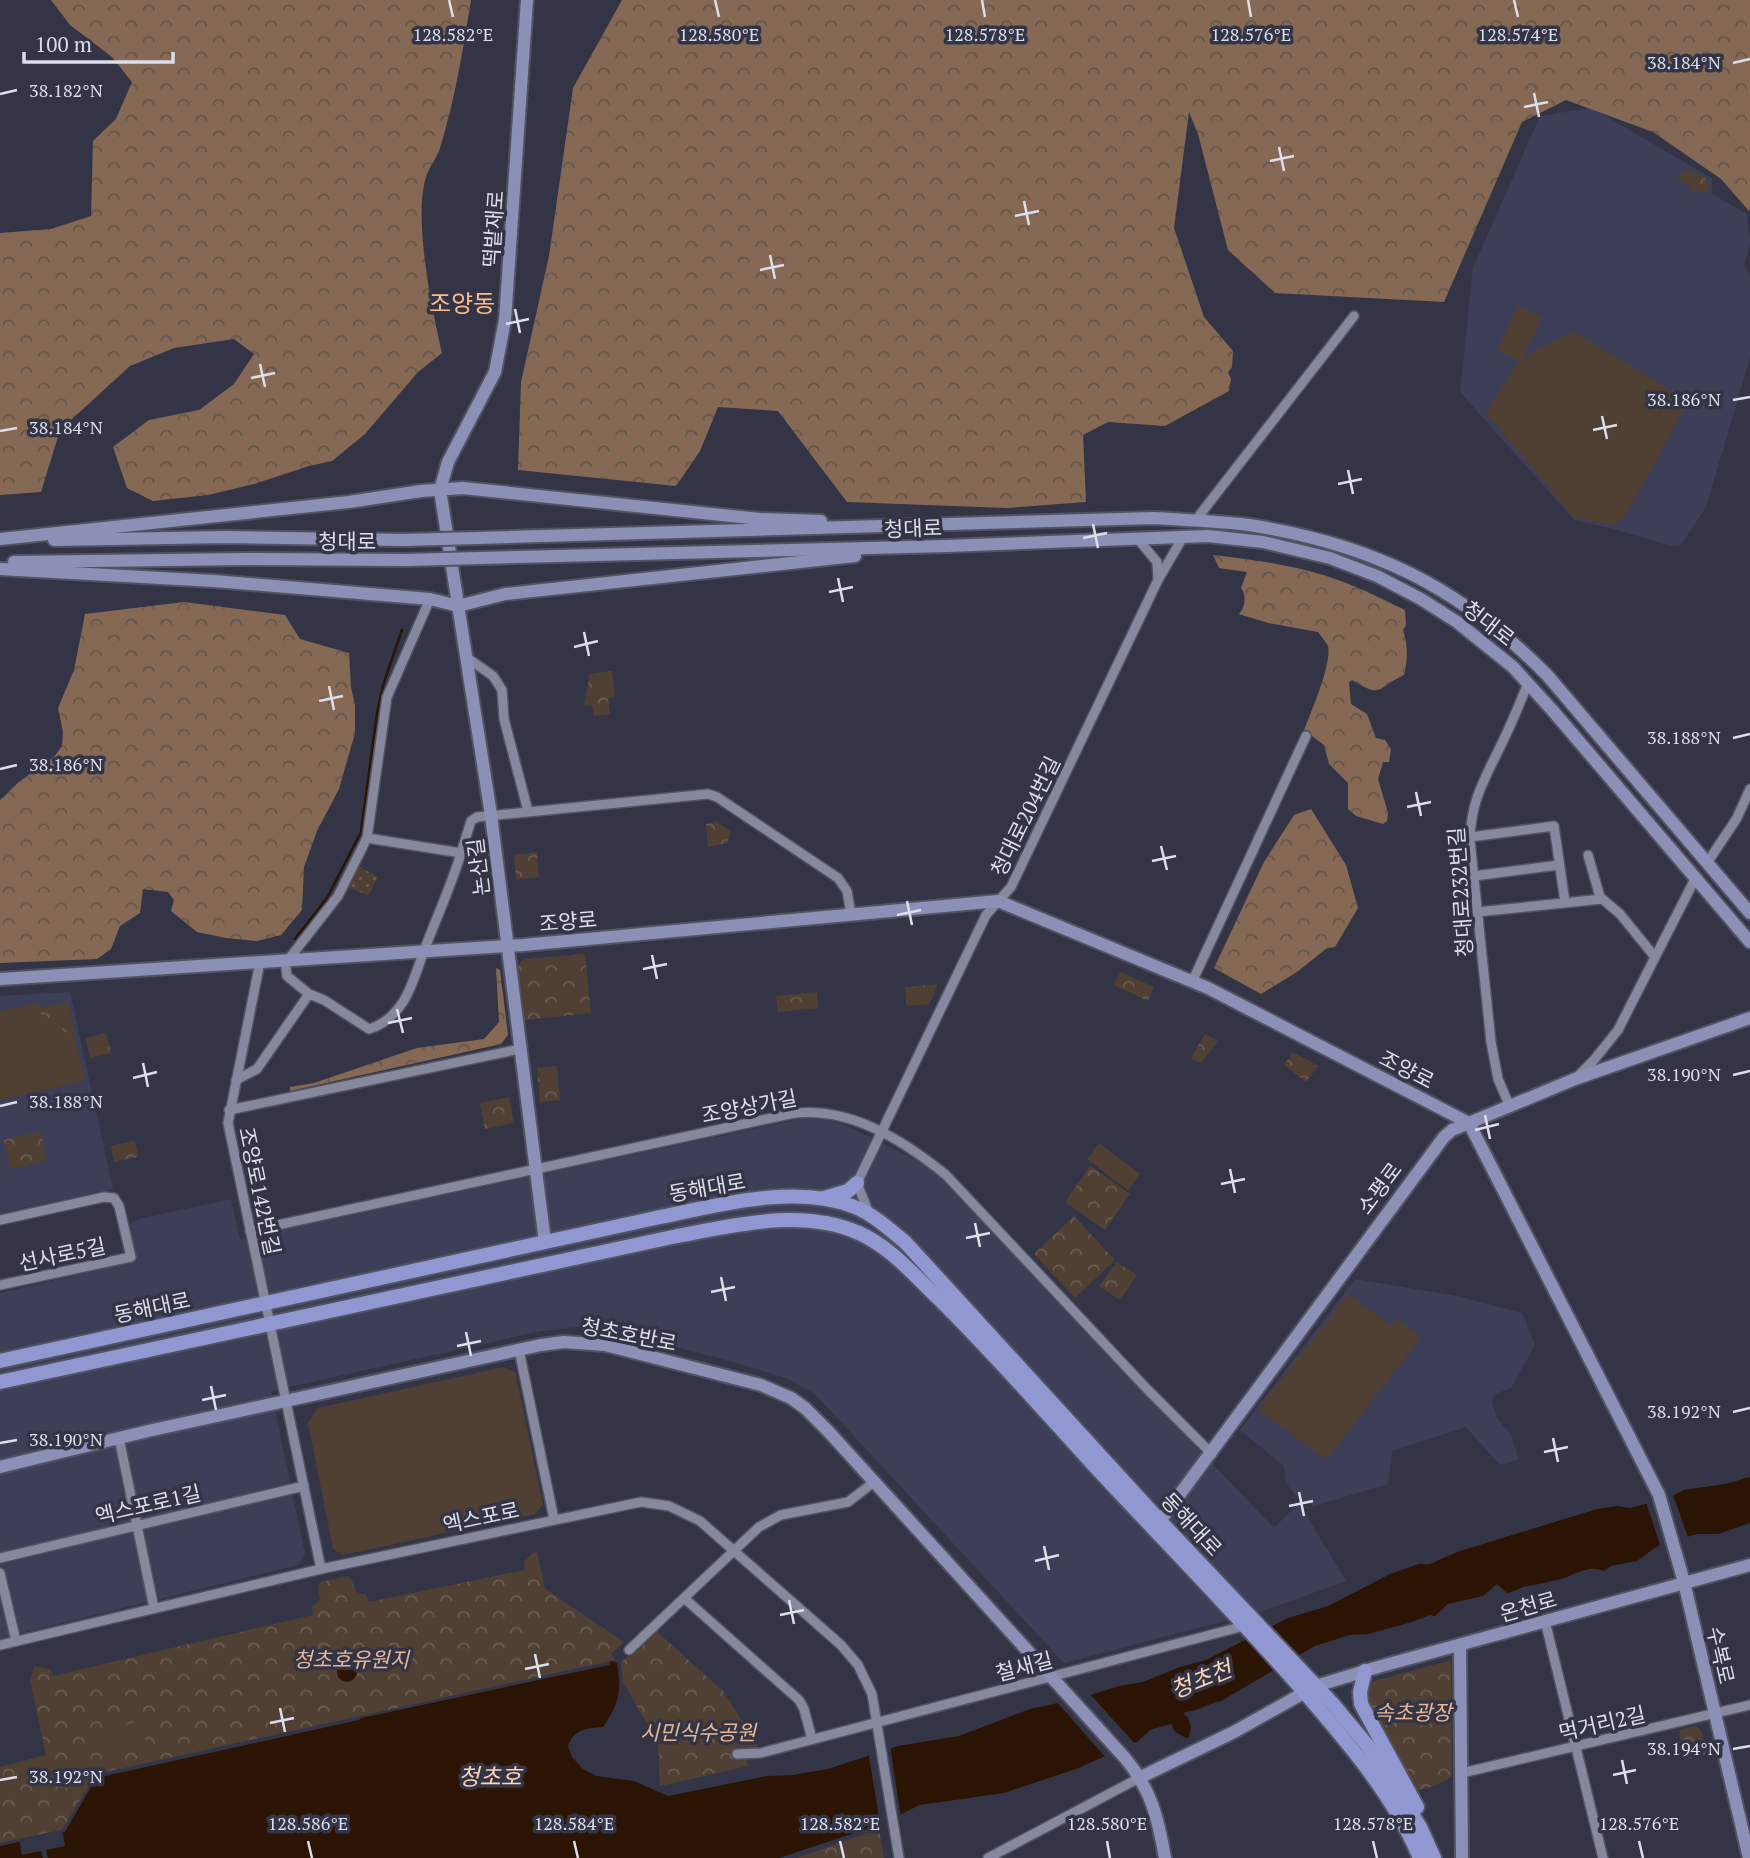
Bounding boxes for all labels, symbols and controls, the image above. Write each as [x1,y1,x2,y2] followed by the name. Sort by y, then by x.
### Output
[24,21,173,65] scale bar
[413,22,493,46] text: 128.582°E
[679,22,759,46] text: 128.580°E
[945,22,1025,46] text: 128.578°E
[1211,22,1291,46] text: 128.576°E
[1478,22,1558,46] text: 128.574°E
[35,30,92,58] text: 100 m
[1647,50,1721,74] text: 38.184°N
[29,78,103,102] text: 38.182°N
[476,189,510,269] street label: 떡밭재로
[429,287,495,319] district label: 조양동
[1647,387,1721,411] text: 38.186°N
[29,415,103,439] text: 38.184°N
[884,513,942,543] street label: 청대로
[318,527,376,555] street label: 청대로
[1458,594,1520,652] street label: 청대로
[1647,725,1721,749] text: 38.188°N
[984,751,1066,881] street label: 청대로204번길
[29,752,103,776] text: 38.186°N
[1441,826,1479,958] street label: 청대로232번길
[461,837,495,897] street label: 논산길
[538,905,598,937] street label: 조양로
[1375,1043,1439,1095] street label: 조양로
[1647,1062,1721,1086] text: 38.190°N
[699,1083,799,1129] street label: 조양상가길
[29,1089,103,1113] text: 38.188°N
[233,1124,287,1258] street label: 조양로142번길
[1350,1156,1408,1220] street label: 소평로
[667,1167,747,1207] street label: 동해대로
[16,1231,108,1277] street label: 선사로5길
[111,1285,193,1329] street label: 동해대로
[579,1311,679,1357] street label: 청초호반로
[1647,1399,1721,1423] text: 38.192°N
[29,1427,103,1451] text: 38.190°N
[92,1478,204,1530] street label: 엑스포로1길
[1155,1486,1229,1562] street label: 동해대로
[440,1495,522,1539] street label: 엑스포로
[1496,1585,1560,1627] street label: 온천로
[1701,1624,1741,1686] street label: 수복로
[293,1645,411,1673] park label: 청초호유원지
[992,1645,1056,1687] street label: 철새길
[1166,1652,1239,1705] water label: 청초천
[1374,1698,1454,1726] park label: 속초광장
[1556,1699,1648,1747] street label: 먹거리2길
[640,1718,758,1746] park label: 시민식수공원
[1647,1736,1721,1760] text: 38.194°N
[458,1761,524,1792] water label: 청초호
[29,1764,103,1788] text: 38.192°N
[268,1811,348,1835] text: 128.586°E
[534,1811,614,1835] text: 128.584°E
[800,1811,880,1835] text: 128.582°E
[1067,1811,1147,1835] text: 128.580°E
[1333,1811,1413,1835] text: 128.578°E
[1599,1811,1679,1835] text: 128.576°E

